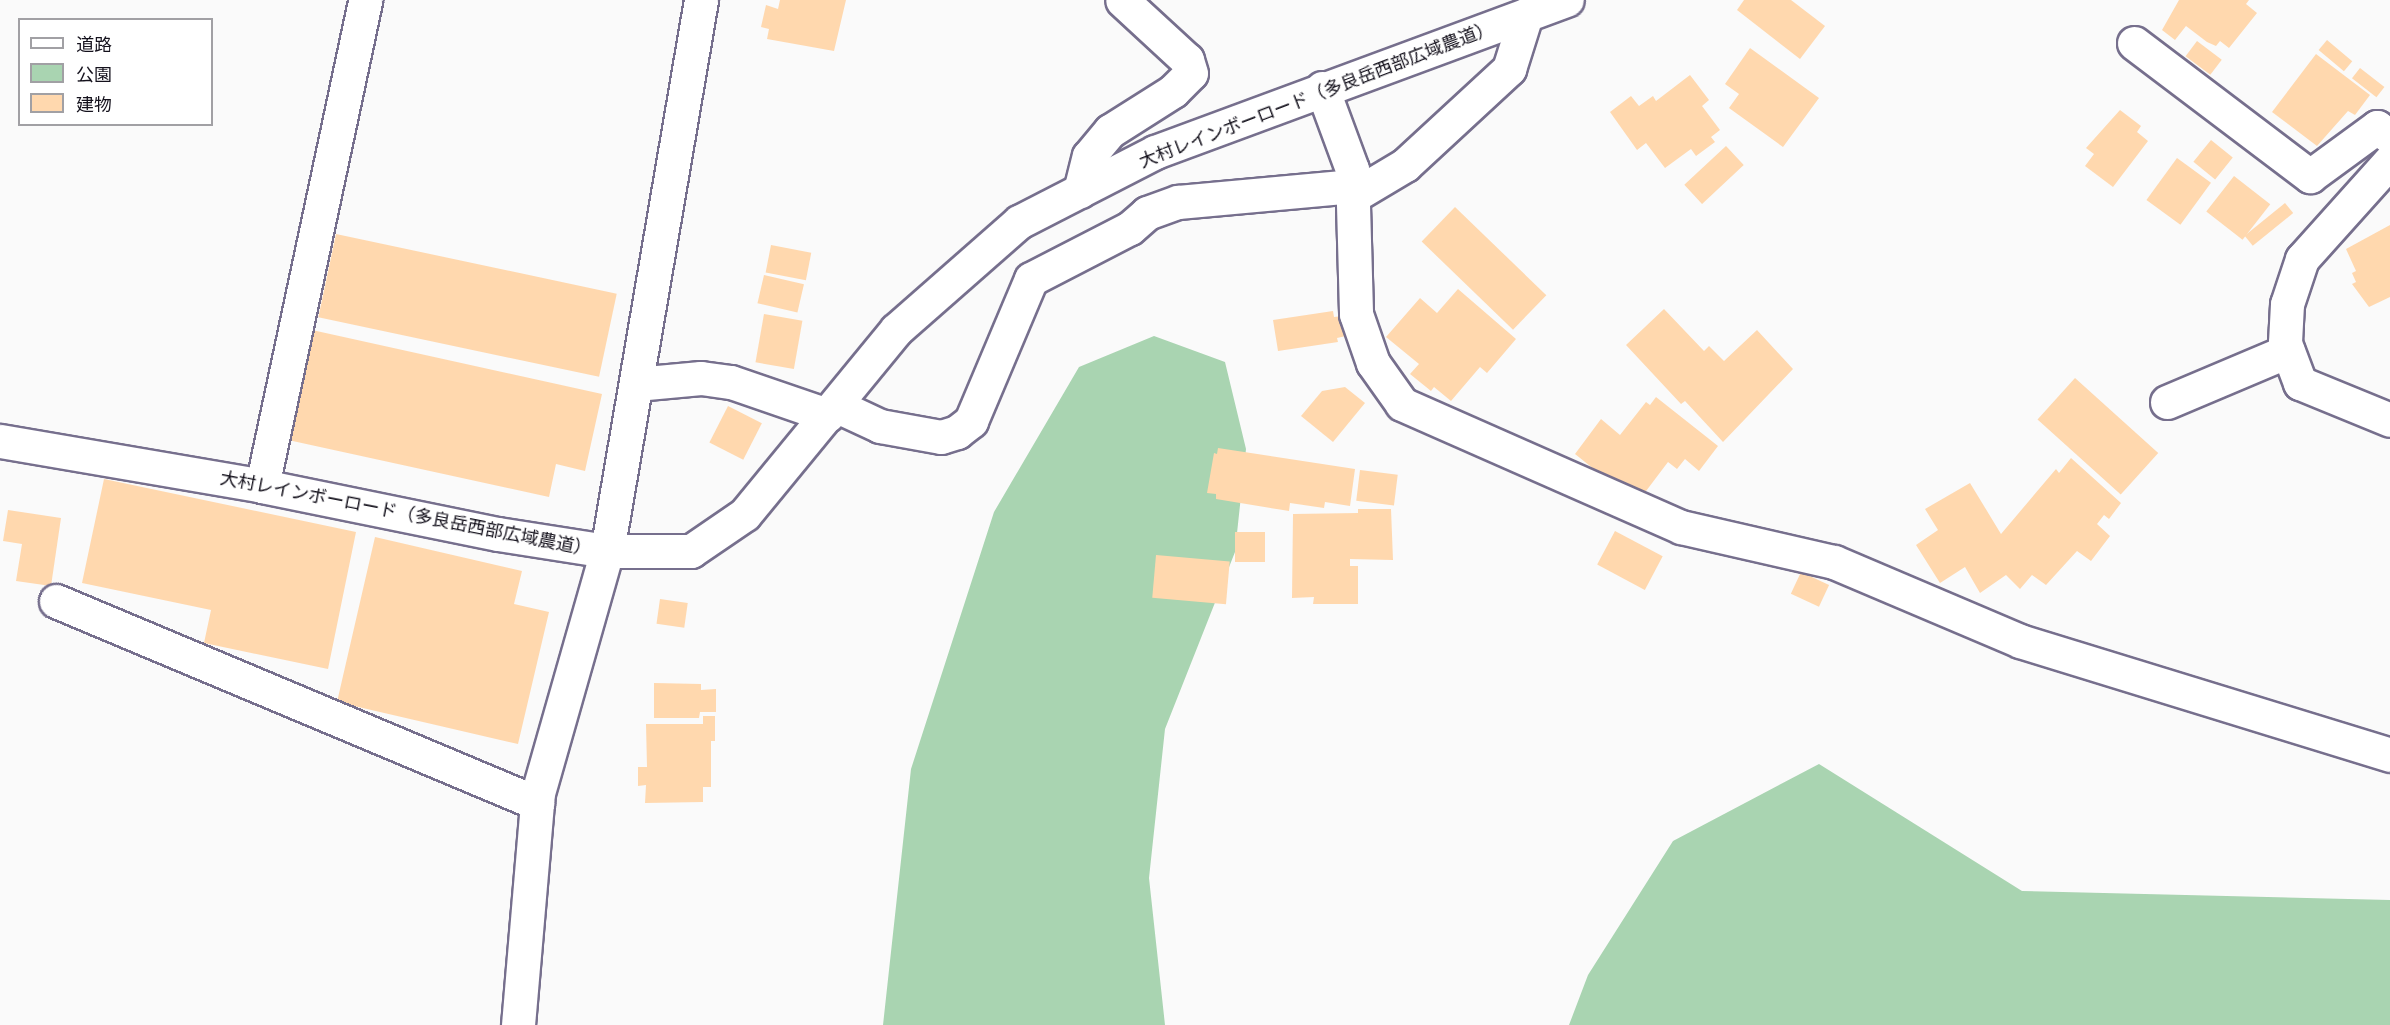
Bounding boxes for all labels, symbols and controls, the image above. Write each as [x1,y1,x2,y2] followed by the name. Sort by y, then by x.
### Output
[1136,16,1496,172] street label: 大村レインボーロード（多良岳西部広域農道）
[18,18,213,126] legend
[76,33,112,55] text: 道路
[76,63,112,85] text: 公園
[76,93,112,115] text: 建物
[218,466,594,560] street label: 大村レインボーロード（多良岳西部広域農道）

